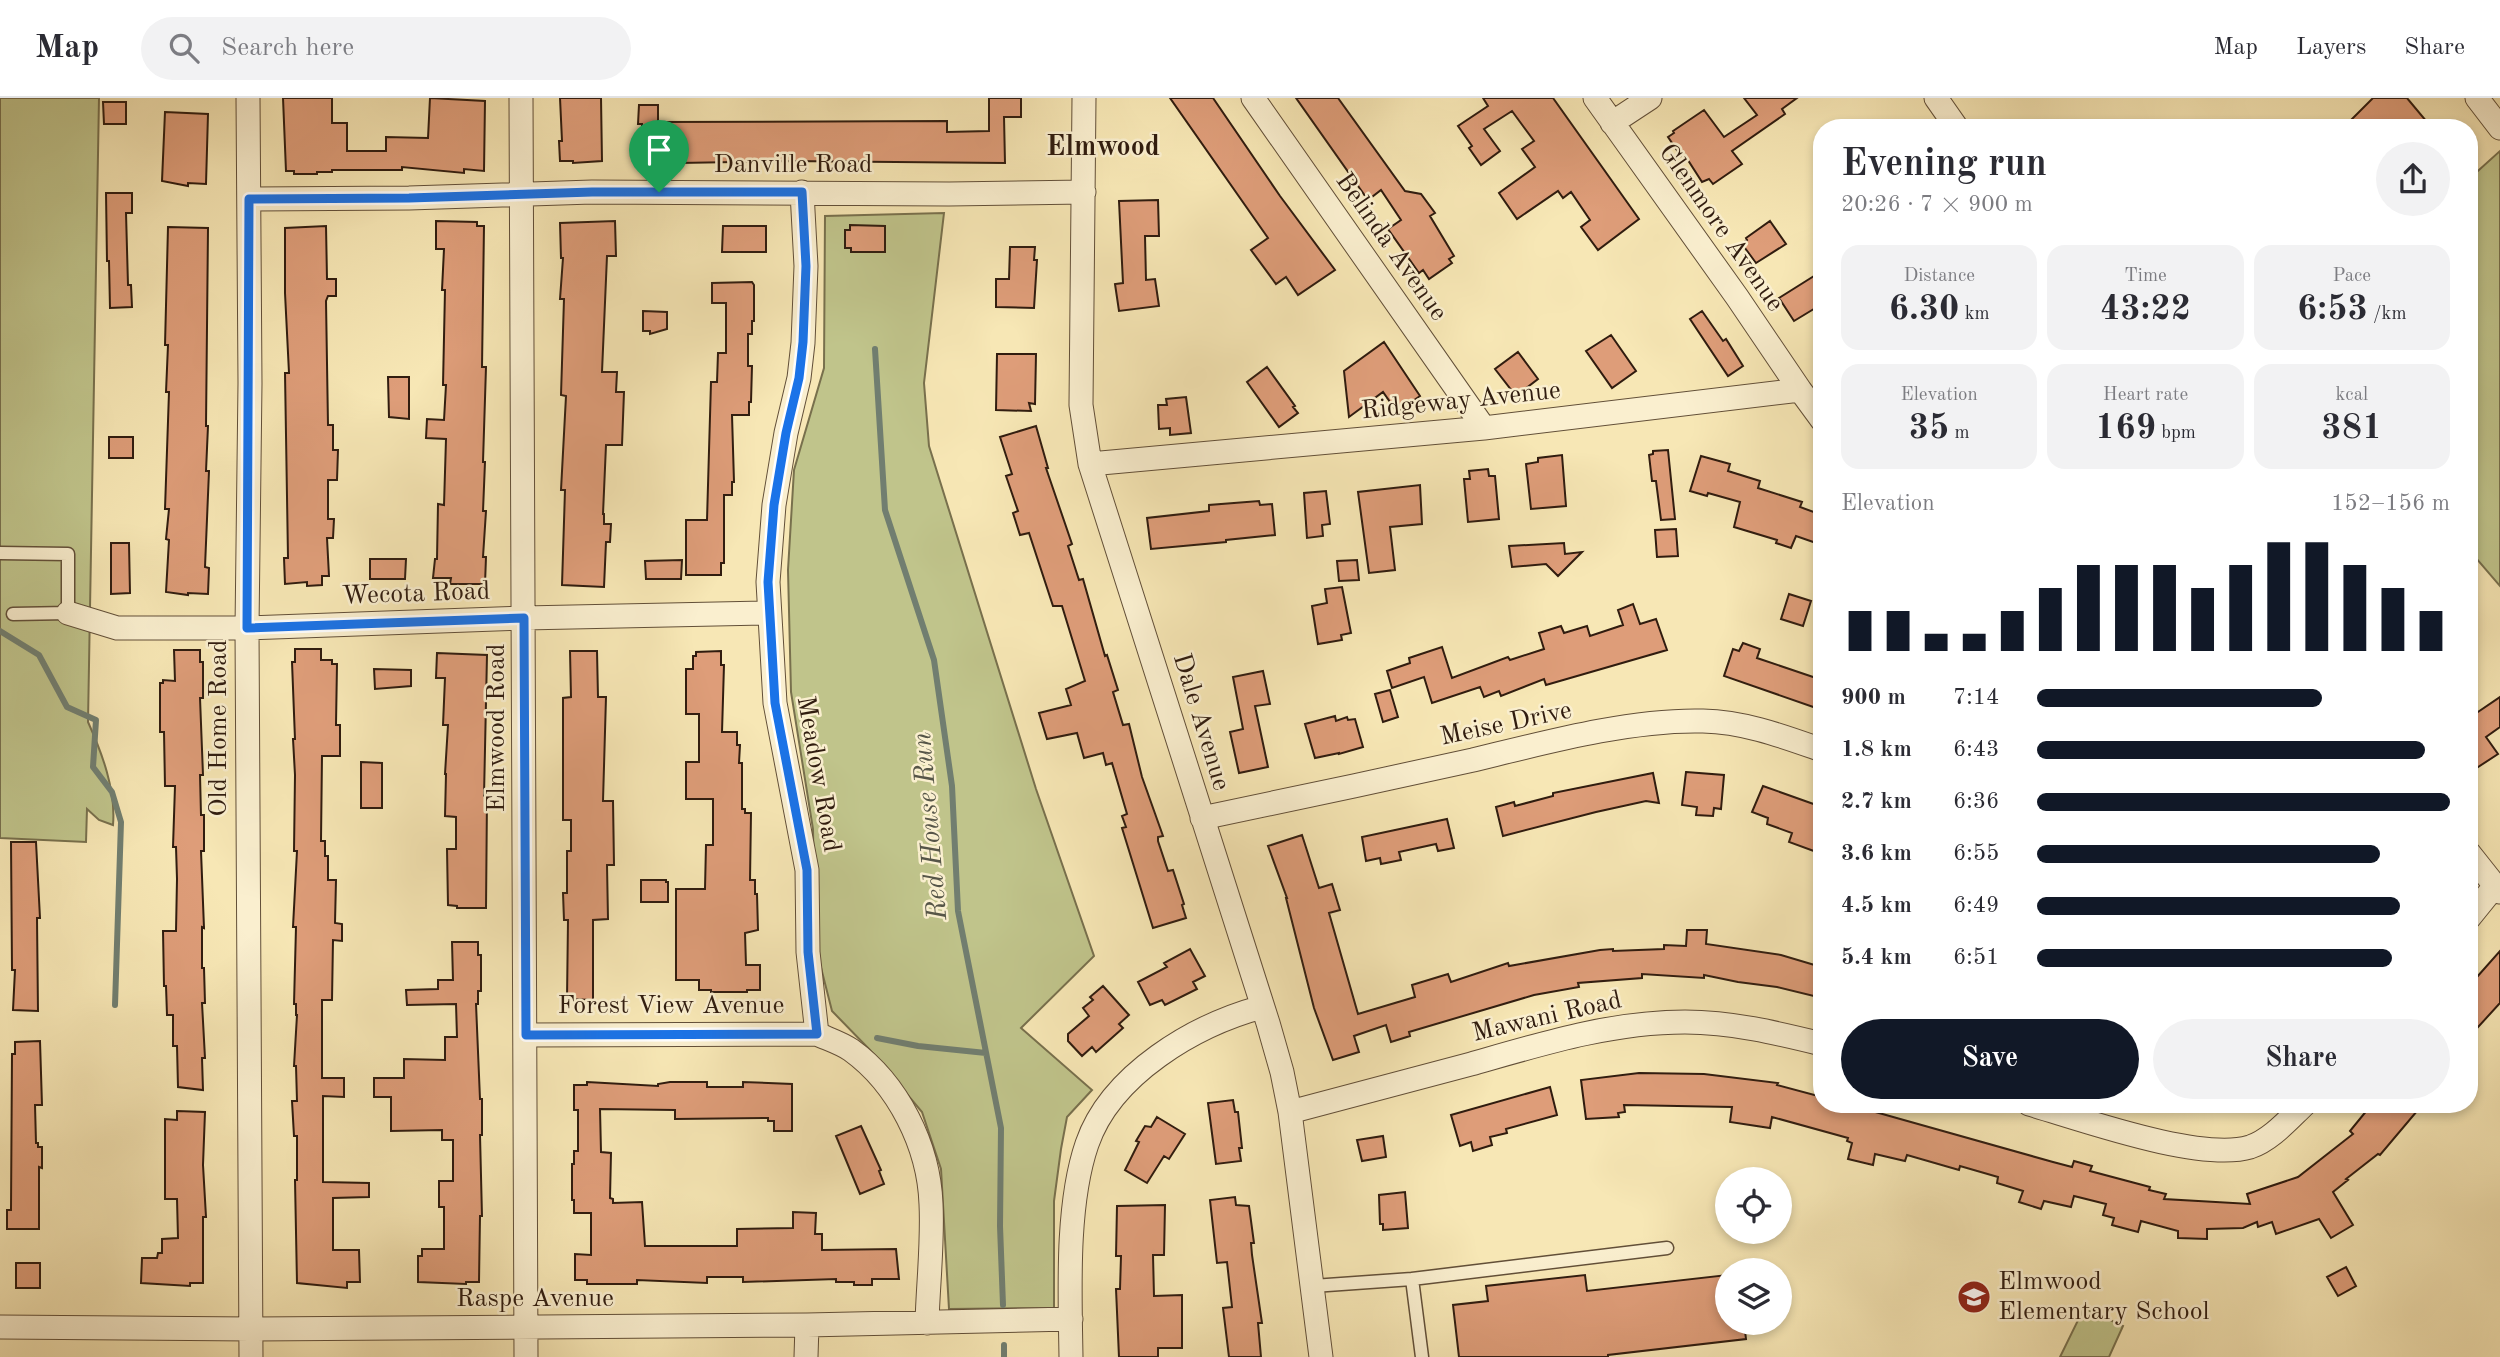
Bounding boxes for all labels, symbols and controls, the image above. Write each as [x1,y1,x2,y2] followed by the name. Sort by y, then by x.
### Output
[141,17,631,80] search box
[165,29,203,67] icon: search
[35,32,99,65] text: Map
[221,35,354,61] text: Search here
[2214,36,2258,60] text: Map
[2296,36,2366,60] text: Layers
[2404,36,2465,60] text: Share
[629,120,689,192] pin
[640,131,678,169] icon: arrive
[1046,134,1160,162] district label: Elmwood
[1654,140,1788,316] street label: Glenmore Avenue
[2376,142,2450,216] button: share
[1841,146,2047,184] text: Evening run
[713,152,873,178] street label: Danville Road
[1330,168,1452,326] street label: Belinda Avenue
[1841,193,2033,216] text: 20:26 · 7 × 900 m
[1903,267,1975,286] text: Distance
[2124,267,2167,286] text: Time
[2333,267,2371,286] text: Pace
[1889,292,1959,327] text: 6.30
[2100,292,2191,327] text: 43:22
[2297,292,2368,327] text: 6:53
[1959,305,1990,324] text: km
[2368,305,2407,324] text: /km
[1360,378,1562,424] street label: Ridgeway Avenue
[1901,386,1978,405] text: Elevation
[2103,386,2188,405] text: Heart rate
[2335,386,2368,405] text: kcal
[1909,411,1949,446] text: 35
[2095,411,2156,446] text: 169
[2321,411,2382,446] text: 381
[1949,424,1970,443] text: m
[2156,424,2196,443] text: bpm
[1841,492,1935,515] text: Elevation
[2331,492,2450,515] text: 152–156 m
[341,578,491,610] street label: Wecota Road
[206,639,232,817] street label: Old Home Road
[484,643,510,813] street label: Elmwood Road
[1168,650,1234,794] street label: Dale Avenue
[1841,686,1906,709] text: 900 m
[1953,686,1999,709] text: 7:14
[791,694,845,854] street label: Meadow Road
[1438,697,1574,751] street label: Meise Drive
[909,731,953,922] water label: Red House Run
[1841,738,1912,761] text: 1.8 km
[1953,738,1999,761] text: 6:43
[1841,790,1912,813] text: 2.7 km
[1953,790,1999,813] text: 6:36
[1841,842,1912,865] text: 3.6 km
[1953,842,1999,865] text: 6:55
[1841,894,1912,917] text: 4.5 km
[1953,894,1999,917] text: 6:49
[1841,946,1912,969] text: 5.4 km
[1953,946,1999,969] text: 6:51
[1470,987,1624,1047] street label: Mawani Road
[558,993,784,1019] street label: Forest View Avenue
[1841,1019,2139,1099] button: Save
[2153,1019,2450,1099] button: Share
[1715,1167,1792,1335] map controls
[1715,1167,1792,1244] button: locate
[1715,1258,1792,1335] button: layers
[1998,1269,2210,1325] place label: Elmwood Elementary School
[1955,1278,1993,1316] school or university icon: Elmwood Elementary School
[456,1286,614,1312] street label: Raspe Avenue

